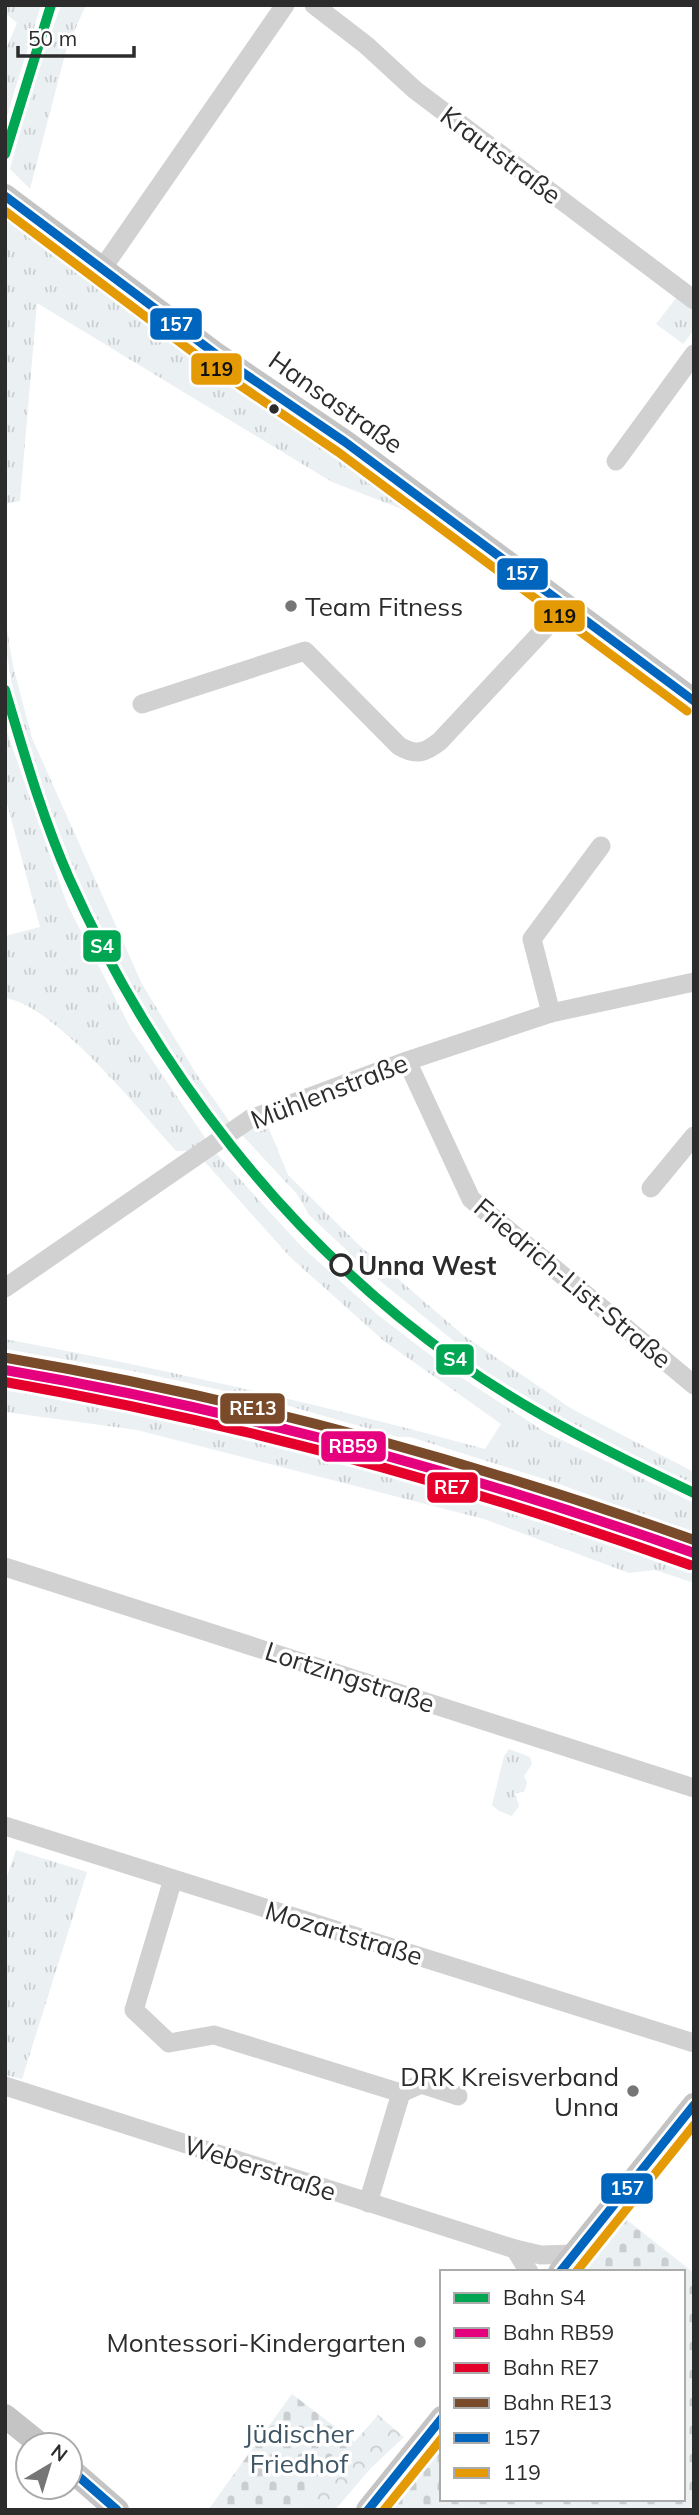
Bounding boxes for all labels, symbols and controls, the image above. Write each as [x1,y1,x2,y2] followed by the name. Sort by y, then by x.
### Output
[18,14,133,58] scale bar
[28,25,77,51] text: 50 m
[434,99,568,211] street label: Krautstraße
[149,307,203,341] line badge: 157
[159,312,193,336] text: 157
[262,344,410,460] street label: Hansastraße
[190,352,243,386] line badge: 119
[199,357,233,381] text: 119
[267,402,281,416] unlabelled marker
[496,557,549,591] line badge: 157
[505,561,539,585] text: 157
[305,590,463,623] place label: Team Fitness
[283,598,299,614] marker: Team Fitness
[533,599,586,633] line badge: 119
[542,604,576,628] text: 119
[82,929,122,963] line badge: S4
[90,934,114,958] text: S4
[246,1046,412,1136] street label: Mühlenstraße
[467,1191,679,1375] street label: Friedrich-List-Straße
[358,1249,496,1282] place label: Unna West
[330,1254,352,1276] marker: Unna West
[435,1343,475,1376] line badge: S4
[443,1347,467,1371] text: S4
[219,1392,286,1425] line badge: RE13
[229,1396,277,1420] text: RE13
[320,1430,387,1463] line badge: RB59
[328,1434,378,1458] text: RB59
[426,1471,479,1504] line badge: RE7
[434,1475,470,1499] text: RE7
[261,1634,439,1720] street label: Lortzingstraße
[261,1893,427,1973] street label: Mozartstraße
[400,2060,619,2123] place label: DRK Kreisverband Unna
[625,2083,641,2099] marker: DRK Kreisverband Unna
[180,2128,340,2208] street label: Weberstraße
[600,2172,654,2205] line badge: 157
[610,2176,644,2200] text: 157
[440,2270,685,2501] legend
[503,2284,586,2310] text: Bahn S4
[503,2319,614,2345] text: Bahn RB59
[106,2326,406,2359] place label: Montessori-Kindergarten
[412,2334,428,2350] marker: Montessori-Kindergarten
[503,2354,599,2380] text: Bahn RE7
[503,2389,612,2415] text: Bahn RE13
[244,2417,355,2480] park label: Jüdischer Friedhof
[503,2424,541,2450] text: 157
[14,2431,84,2501] north arrow
[46,2439,73,2466] text: N
[503,2459,541,2485] text: 119

